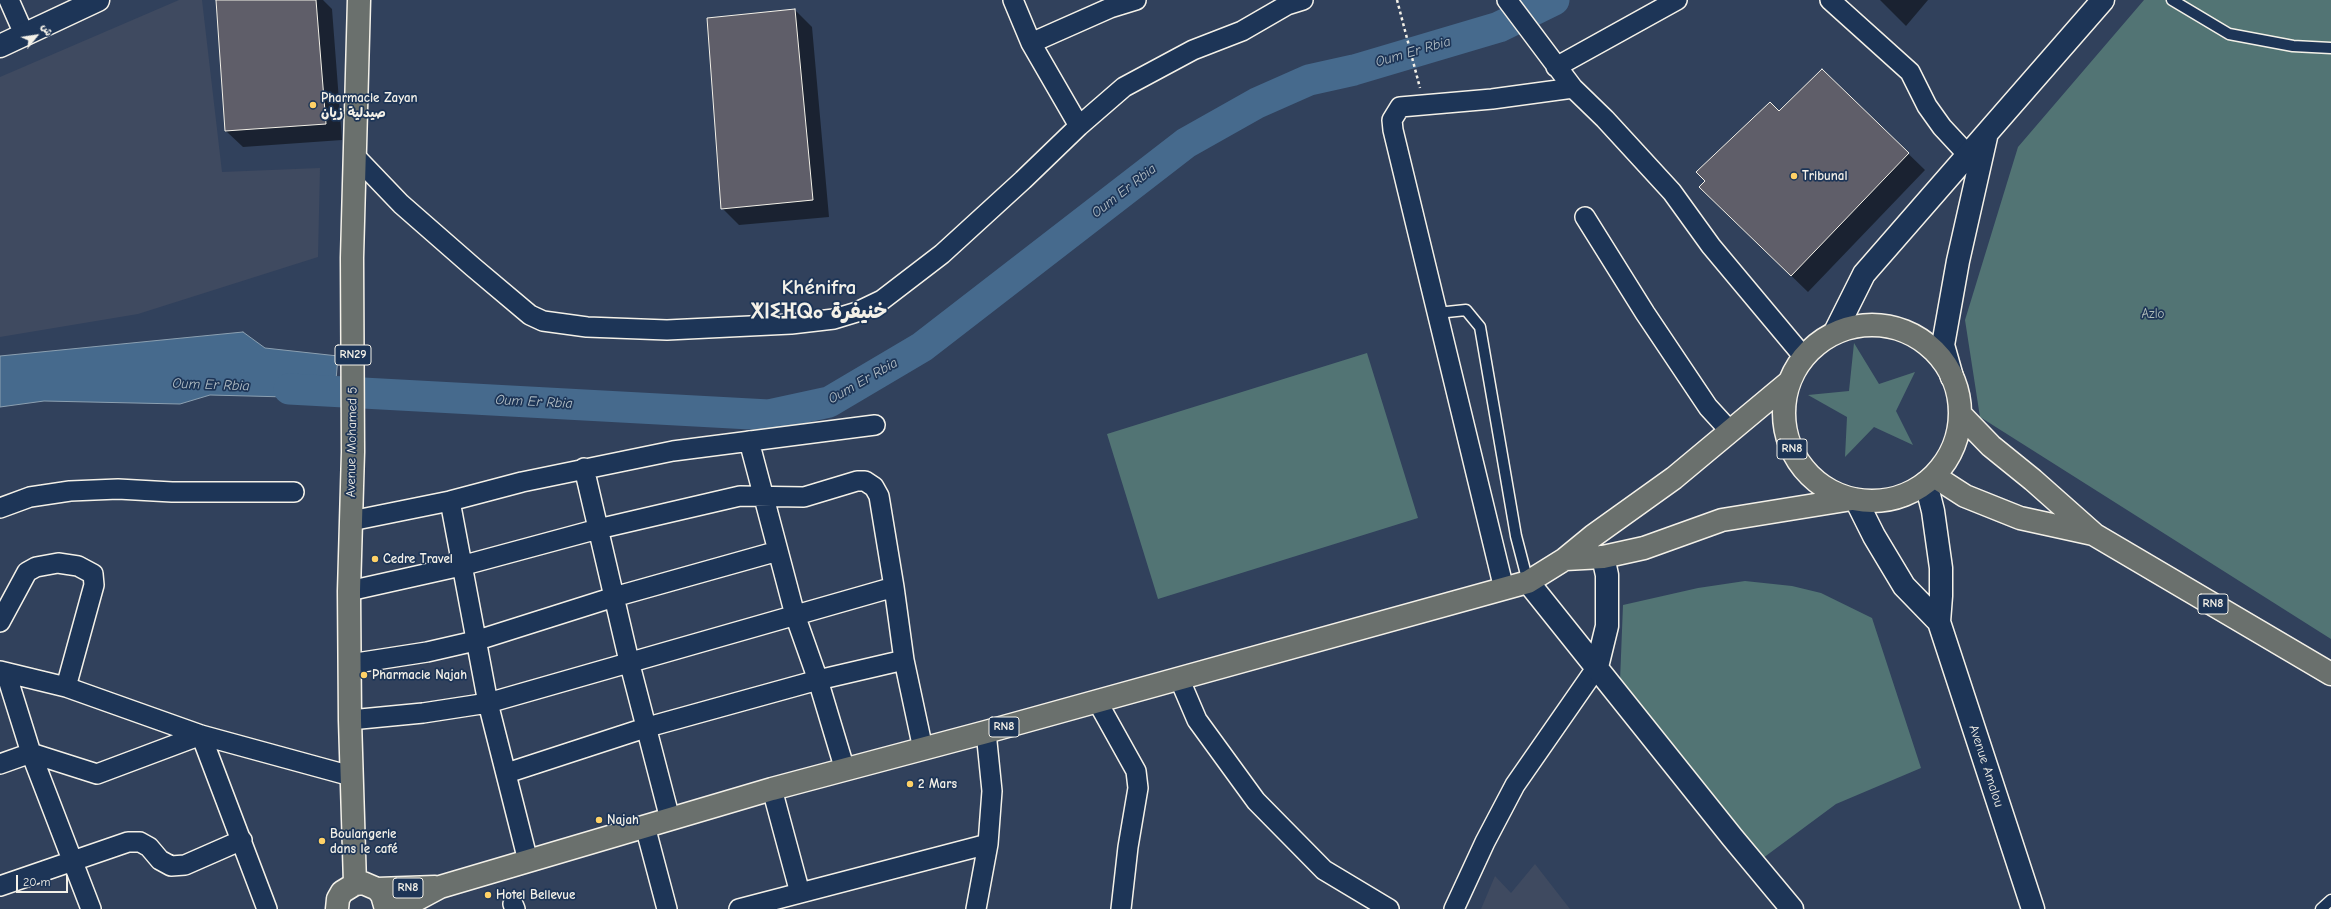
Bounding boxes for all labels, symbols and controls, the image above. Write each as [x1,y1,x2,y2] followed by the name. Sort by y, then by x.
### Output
[16,16,56,56] north arrow
[38,21,55,38] text: ش
[1373,33,1453,71] water label: Oum Er Rbia
[321,90,418,121] place label: Pharmacie Zayan صيدلية زيان
[308,100,318,110] marker: Pharmacie Zayan صيدلية زيان
[1088,161,1160,221] water label: Oum Er Rbia
[1802,168,1847,184] place label: Tribunal
[1789,171,1799,181] marker: Tribunal
[751,275,887,325] district label: Khénifra ⵅⵏⵉⴼⵕⴰ خنيفرة
[2142,306,2164,322] park label: Azlo
[335,345,371,365] road number: RN29
[825,354,901,408] water label: Oum Er Rbia
[172,375,250,395] water label: Oum Er Rbia
[343,386,361,498] street label: Avenue Mohamed 5
[495,392,573,412] water label: Oum Er Rbia
[1777,439,1807,459] road number: RN8
[383,551,453,567] place label: Cedre Travel
[370,554,380,564] marker: Cedre Travel
[2198,594,2228,614] road number: RN8
[372,667,467,683] place label: Pharmacie Najah
[359,670,369,680] marker: Pharmacie Najah
[989,717,1019,737] road number: RN8
[1965,723,2007,809] street label: Avenue Amalou
[918,776,957,792] place label: 2 Mars
[905,779,915,789] marker: 2 Mars
[607,812,639,828] place label: Najah
[594,815,604,825] marker: Najah
[330,826,398,857] place label: Boulangerie dans le café
[317,836,327,846] marker: Boulangerie dans le café
[18,867,70,893] scale bar
[23,875,51,889] text: 20 m
[393,878,423,898] road number: RN8
[496,887,575,903] place label: Hotel Bellevue
[483,890,493,900] marker: Hotel Bellevue

